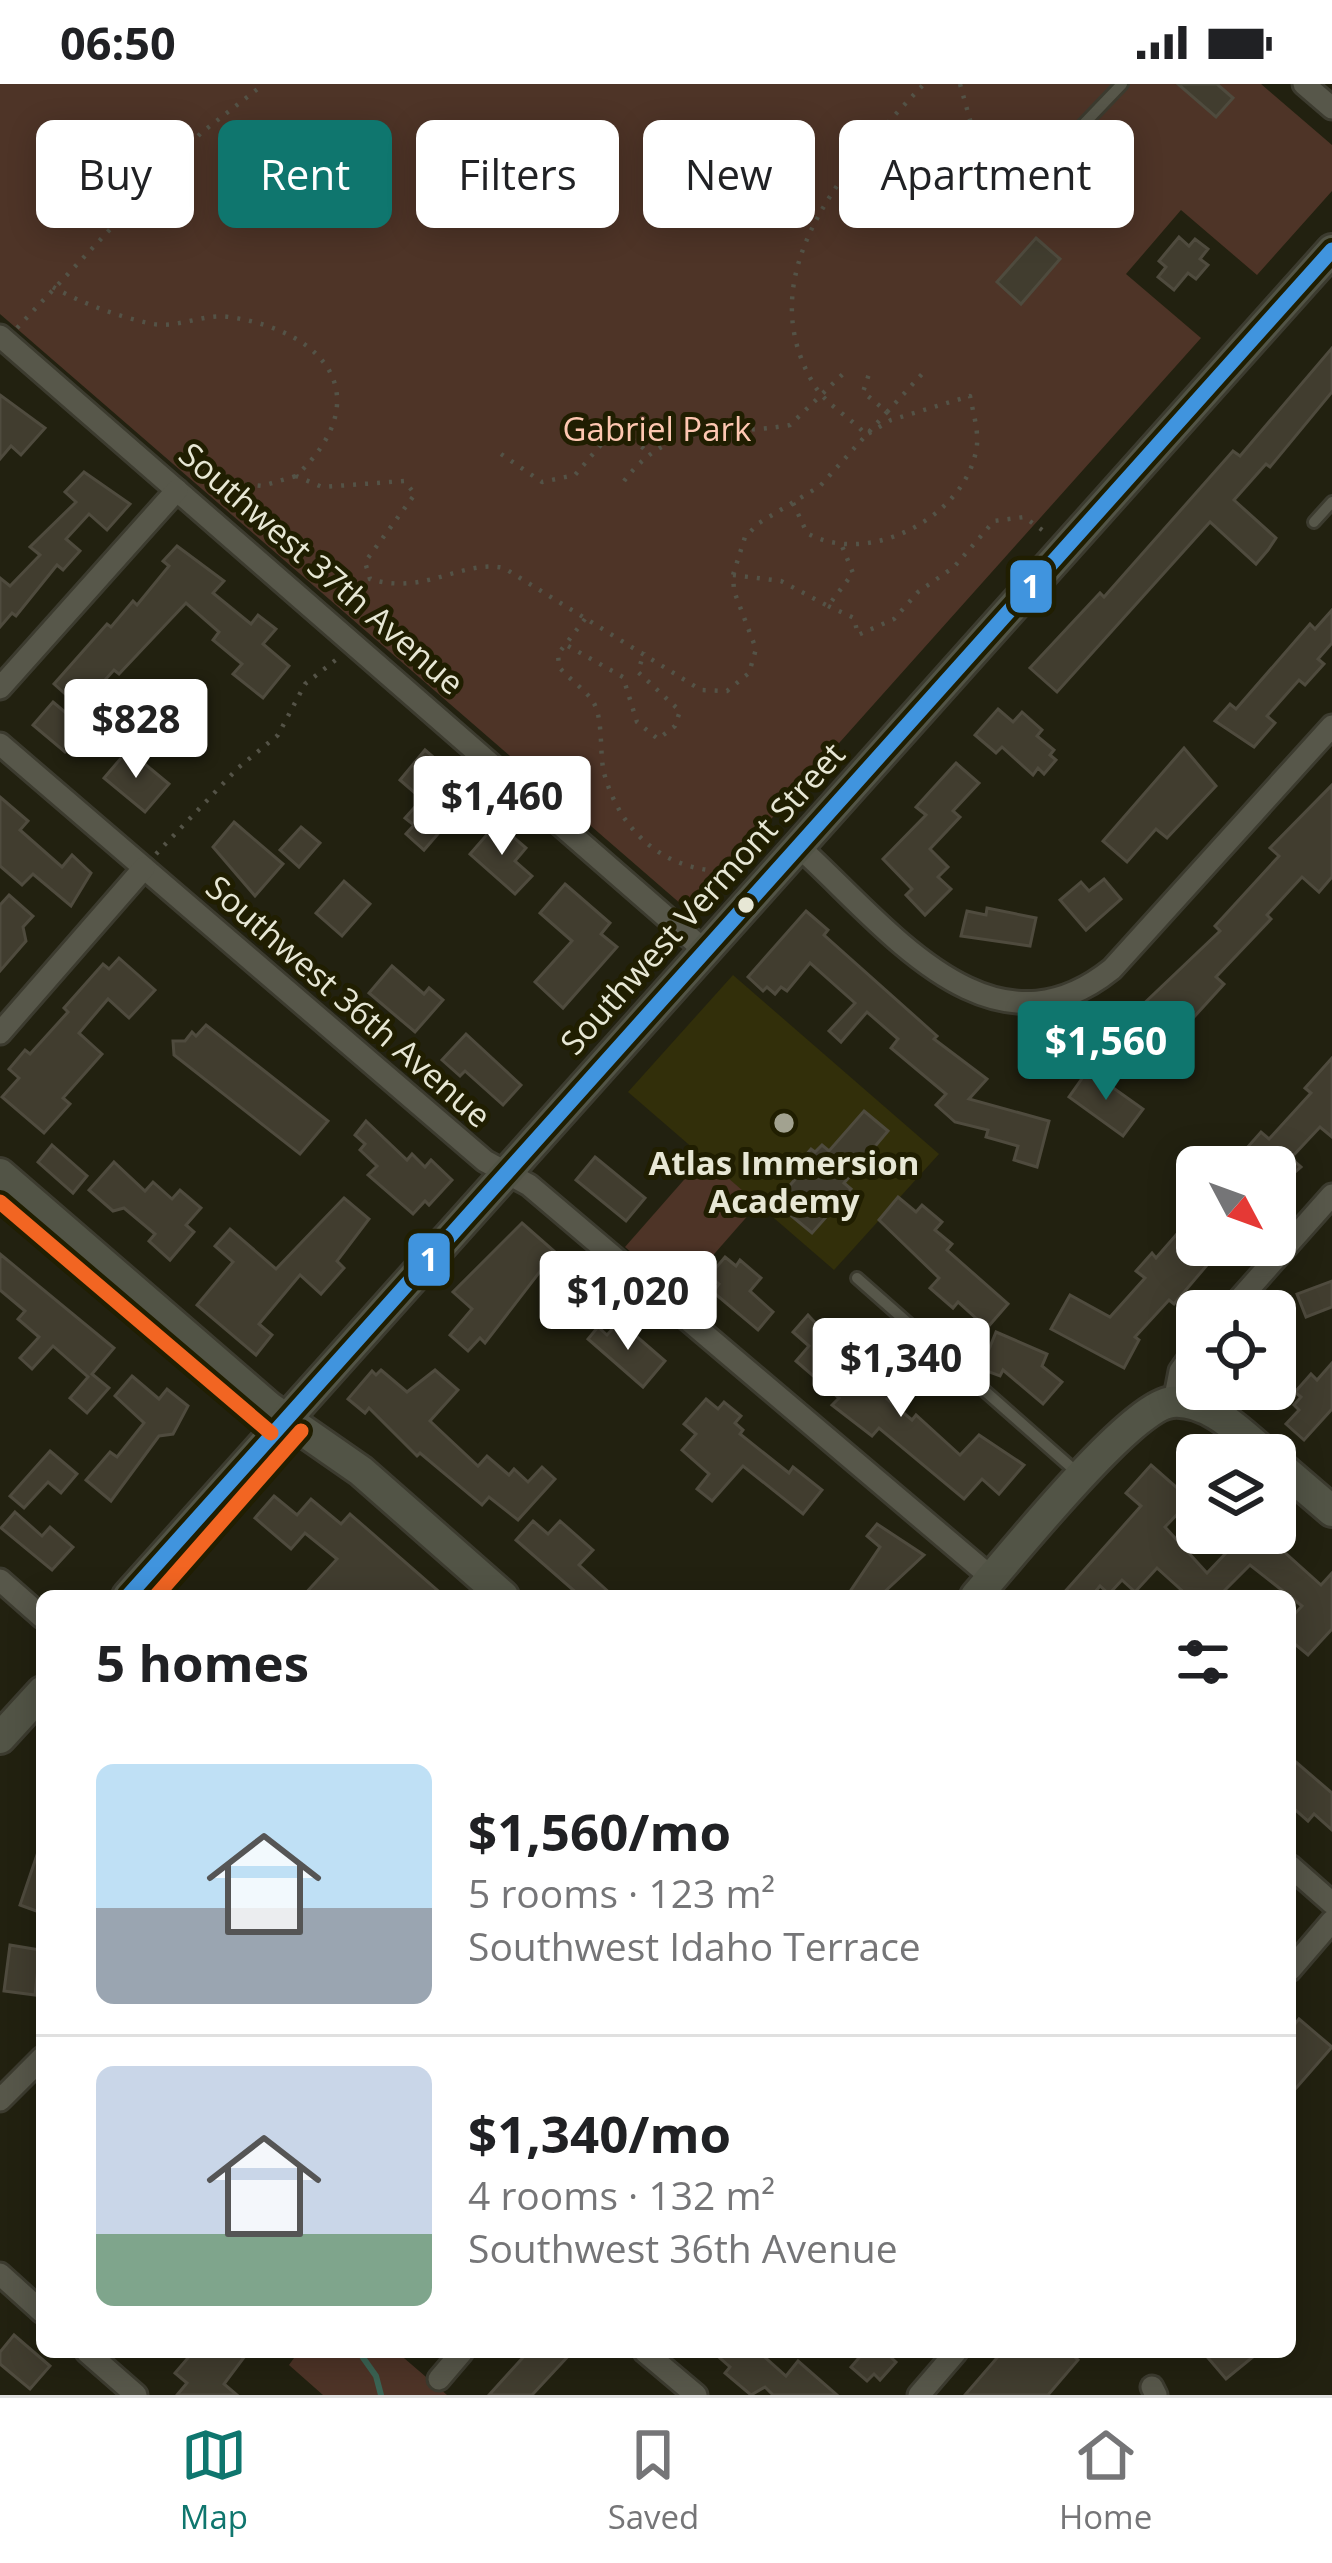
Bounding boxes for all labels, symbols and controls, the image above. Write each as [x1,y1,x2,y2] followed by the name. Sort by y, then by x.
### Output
[60,12,176,73] text: 06:50
[36,120,194,228] chip: Buy
[218,120,392,228] chip: Rent
[416,120,619,228] chip: Filters
[643,120,815,228] chip: New
[839,120,1134,228] chip: Apartment
[563,406,752,451] park label: Gabriel Park
[170,432,474,704] street label: Southwest 37th Avenue
[1008,558,1054,615] line badge: 1
[1022,563,1040,608] text: 1
[65,679,207,781] pin: $828
[91,691,181,744] text: $828
[550,732,854,1064] street label: Southwest Vermont Street
[404,756,600,858] pin: $1,460
[441,768,563,821] text: $1,460
[197,865,501,1137] street label: Southwest 36th Avenue
[735,894,757,916] unlabelled marker
[1008,1001,1204,1103] pin: $1,560
[1045,1013,1167,1066] text: $1,560
[771,1110,797,1136] marker: Atlas Immersion Academy
[649,1140,919,1223] place label: Atlas Immersion Academy
[1176,1146,1296,1266] north arrow
[1176,1146,1296,1554] map controls
[406,1231,452,1288] line badge: 1
[420,1236,438,1281] text: 1
[530,1251,726,1353] pin: $1,020
[567,1263,689,1316] text: $1,020
[1176,1290,1296,1410] button: locate
[803,1318,999,1420] pin: $1,340
[840,1330,962,1383] text: $1,340
[1176,1434,1296,1554] button: layers
[96,1627,309,1697] text: 5 homes
[1170,1629,1236,1695] icon: filters
[468,1796,731,1866] text: $1,560/mo
[192,1812,336,1956] icon: home
[468,1866,775,1919] text: 5 rooms · 123 m²
[468,1919,921,1972] text: Southwest Idaho Terrace
[468,2098,731,2168] text: $1,340/mo
[192,2114,336,2258] icon: home
[468,2168,775,2221] text: 4 rooms · 132 m²
[468,2221,898,2274] text: Southwest 36th Avenue
[180,2422,248,2539] tab: Map
[608,2422,699,2539] tab: Saved
[1059,2422,1152,2539] tab: Home

